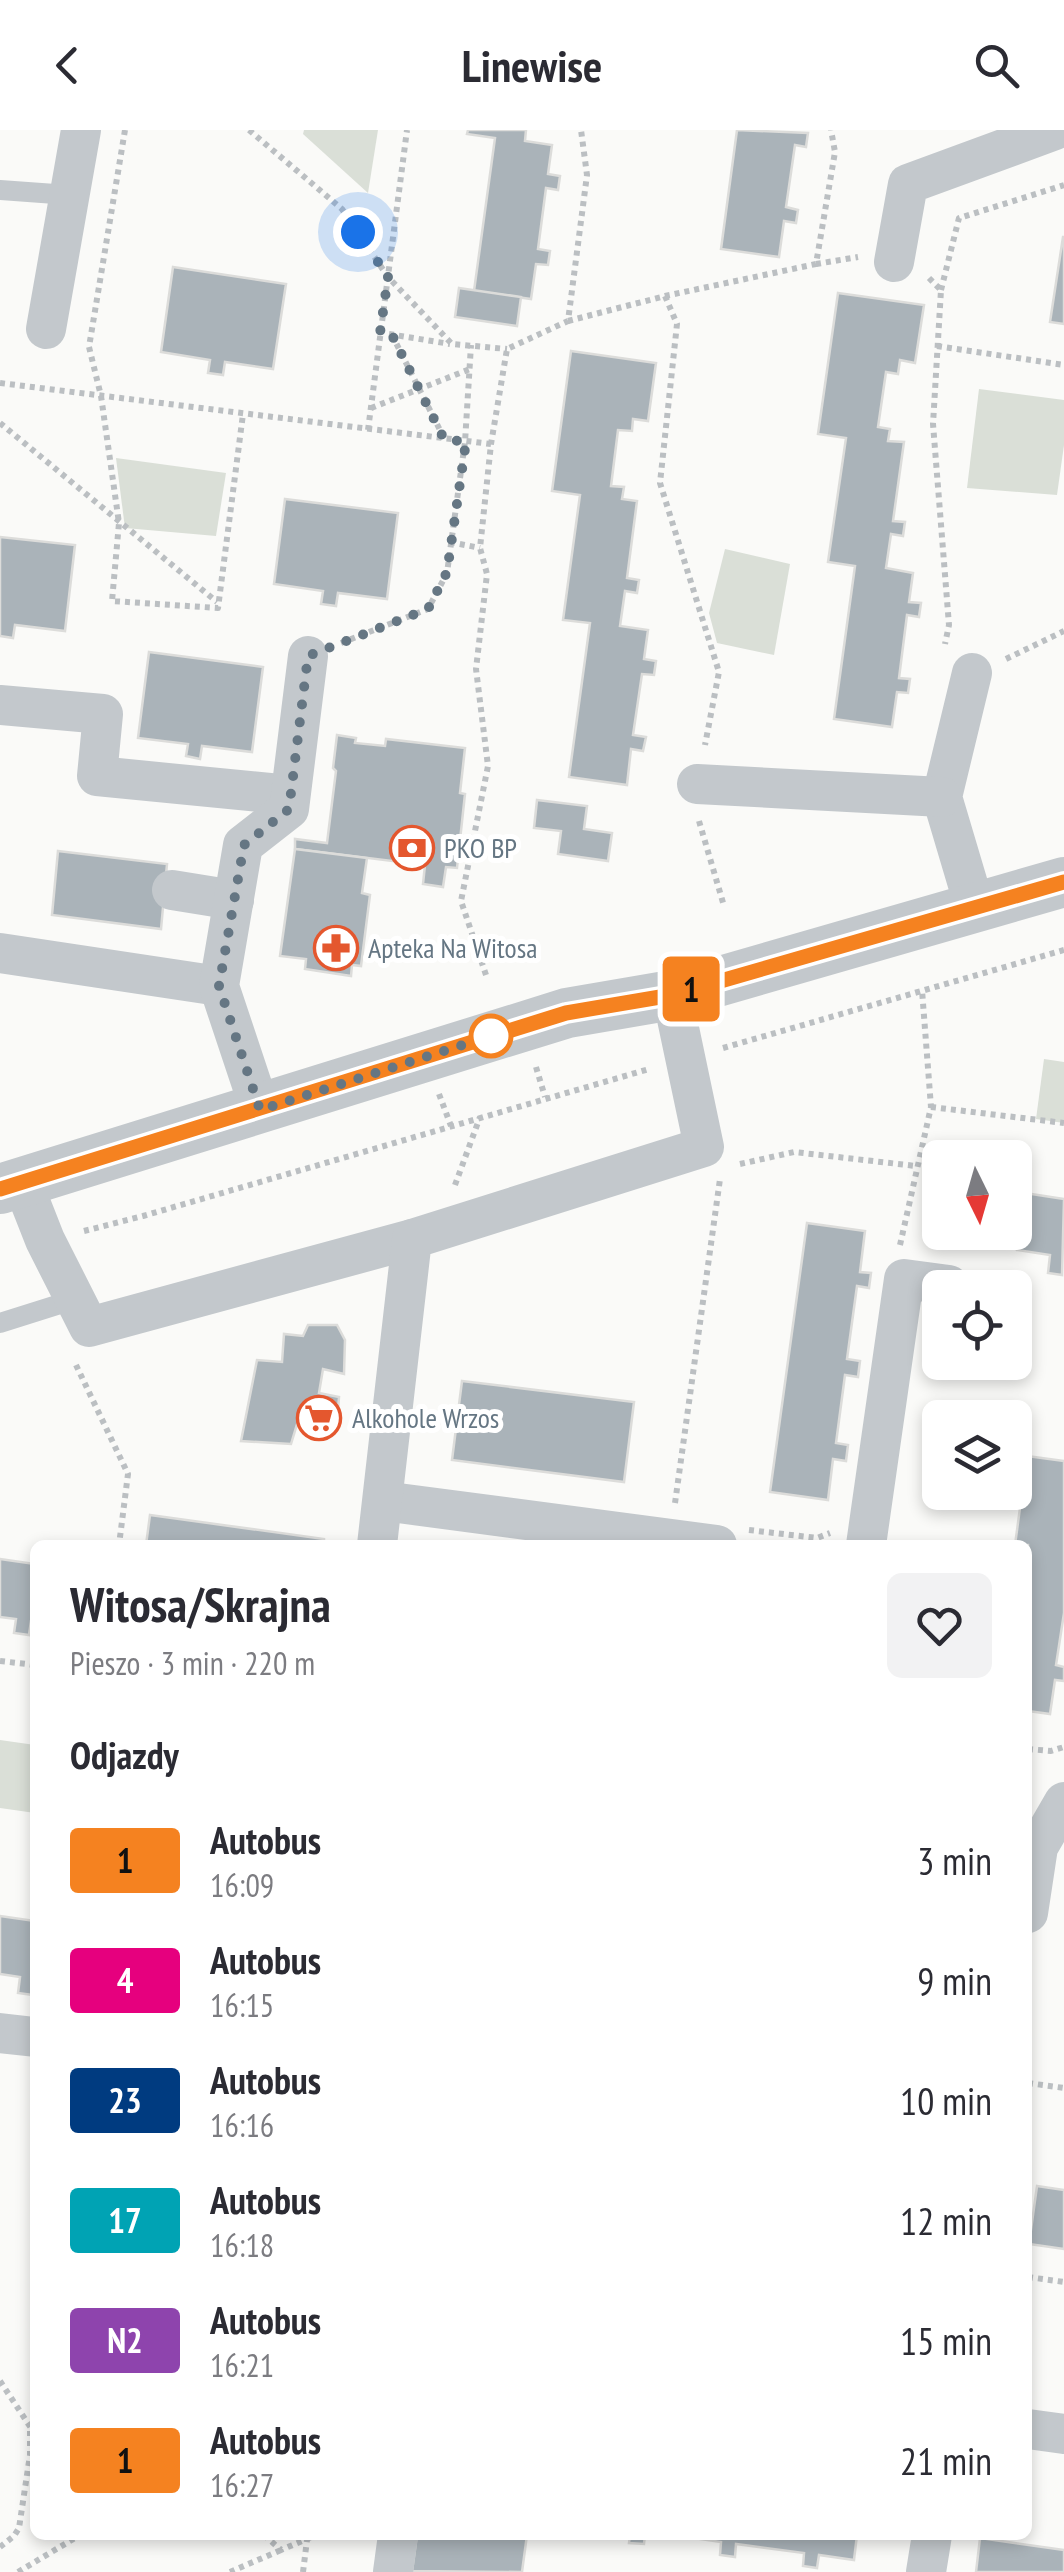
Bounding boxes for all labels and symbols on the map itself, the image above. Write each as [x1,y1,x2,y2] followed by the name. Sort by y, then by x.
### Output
[333,207,383,257] your location
[389,825,435,871] bank icon: PKO BP
[444,829,517,866] place label: PKO BP
[313,925,359,971] pharmacy icon: Apteka Na Witosa
[368,929,537,966] place label: Apteka Na Witosa
[658,956,724,1022] line badge: 1
[470,1015,512,1057] unlabelled marker
[922,1140,1032,1250] north arrow
[296,1395,342,1441] supermarket icon: Alkohole Wrzos
[352,1399,499,1436] place label: Alkohole Wrzos

